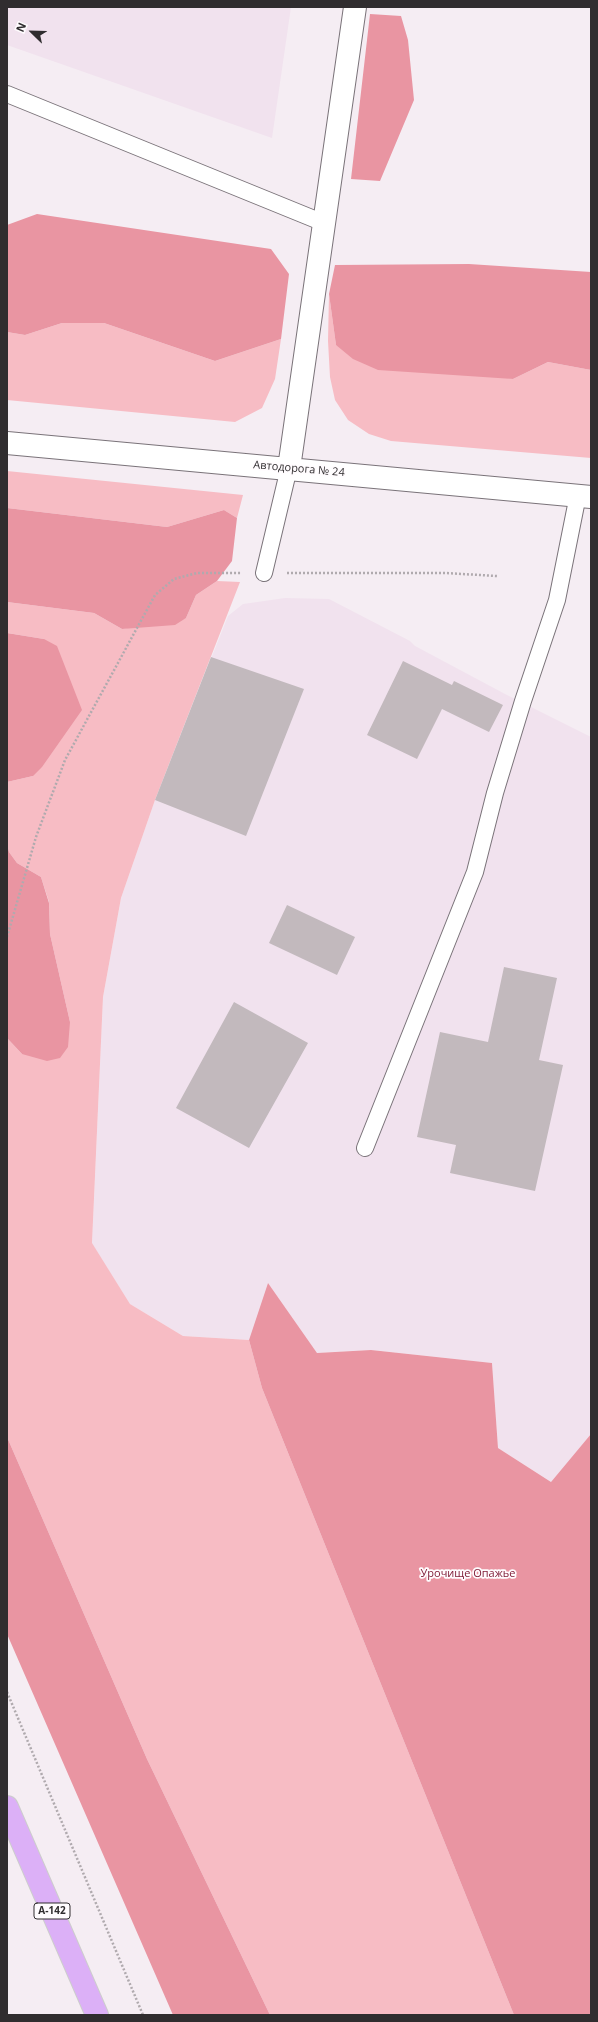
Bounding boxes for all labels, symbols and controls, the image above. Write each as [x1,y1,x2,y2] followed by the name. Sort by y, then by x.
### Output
[12,12,52,52] north arrow
[12,20,29,34] text: N
[253,458,345,480] street label: Автодорога № 24
[421,1567,515,1581] park label: Урочище Опажье
[34,1903,70,1919] road number: А-142

